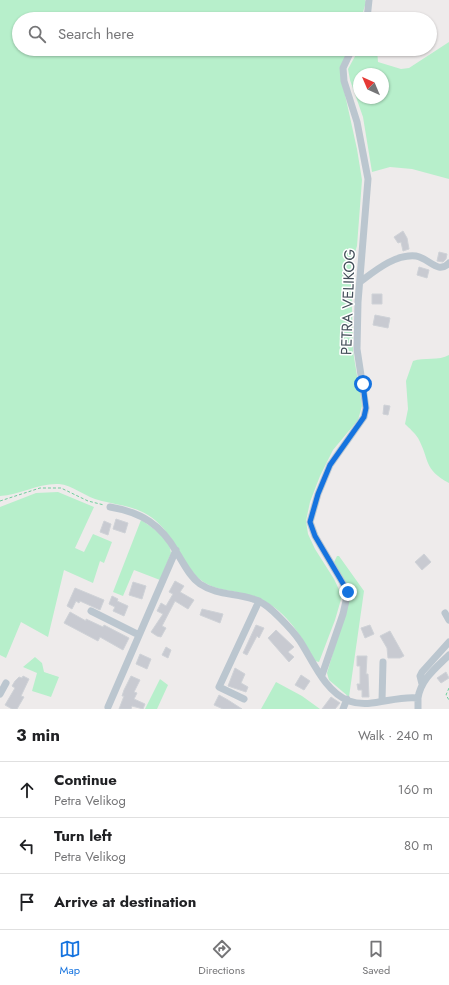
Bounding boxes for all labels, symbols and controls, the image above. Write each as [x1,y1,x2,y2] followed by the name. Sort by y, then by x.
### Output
[12,12,437,56] search box
[26,23,48,45] icon: search
[58,23,134,45] text: Search here
[353,68,389,104] north arrow
[335,249,361,355] street label: PETRA VELIKOG
[354,375,372,393] route start
[339,583,357,601] route end
[16,723,60,747] text: 3 min
[358,726,433,745] text: Walk · 240 m
[54,769,117,791] text: Continue
[16,779,38,801] icon: ahead
[398,780,433,799] text: 160 m
[54,791,126,810] text: Petra Velikog
[54,825,112,847] text: Turn left
[16,835,38,857] icon: left
[404,836,433,855] text: 80 m
[54,847,126,866] text: Petra Velikog
[16,891,38,913] icon: arrive
[54,891,196,913] text: Arrive at destination
[59,938,81,978] tab: Map
[198,938,245,978] tab: Directions
[362,938,390,978] tab: Saved

